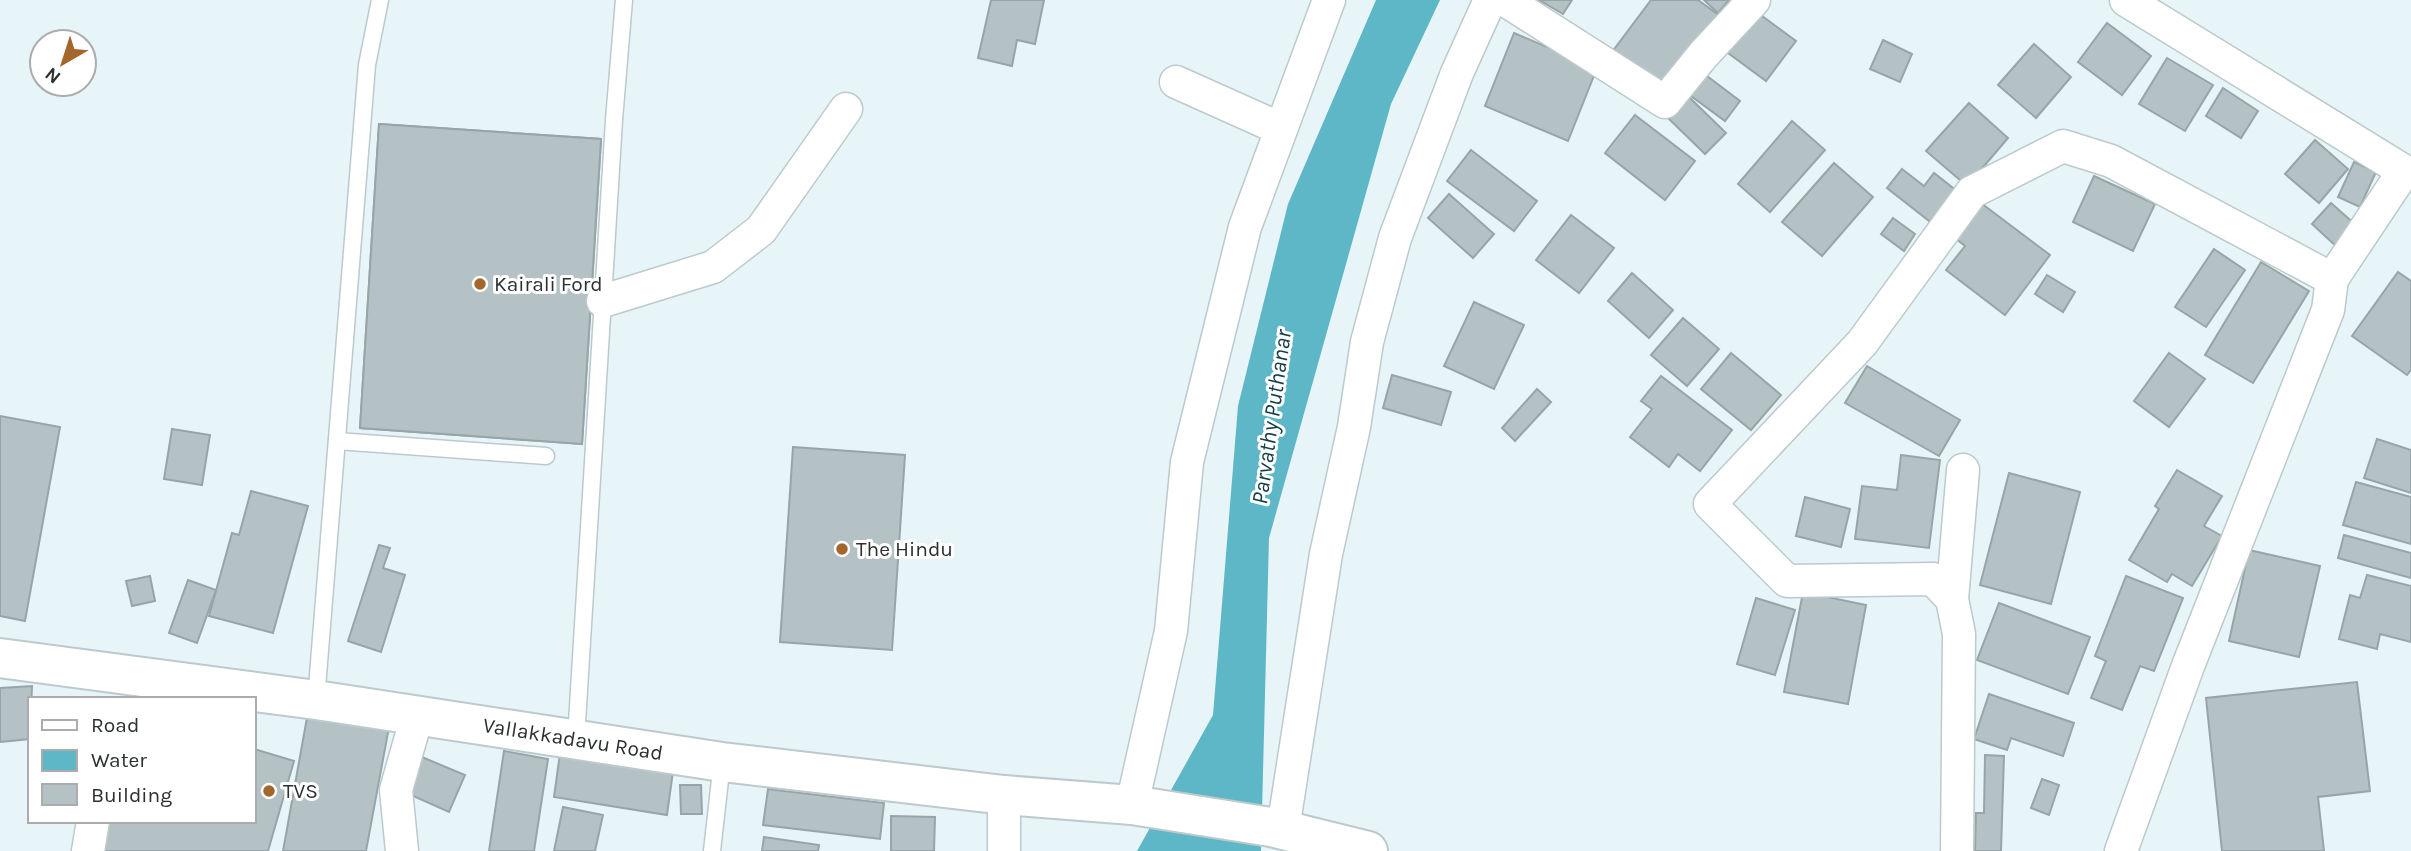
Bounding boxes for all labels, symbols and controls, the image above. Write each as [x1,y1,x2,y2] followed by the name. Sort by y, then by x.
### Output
[28,28,98,98] north arrow
[41,63,65,88] text: N
[494,272,603,296] place label: Kairali Ford
[472,276,488,292] marker: Kairali Ford
[1246,327,1297,506] water label: Parvathy Puthanar
[856,537,953,561] place label: The Hindu
[834,541,850,557] marker: The Hindu
[28,697,256,823] legend
[91,713,139,737] text: Road
[481,713,665,765] street label: Vallakkadavu Road
[91,748,147,772] text: Water
[283,779,318,803] place label: TVS
[91,783,172,807] text: Building
[261,783,277,799] marker: TVS

